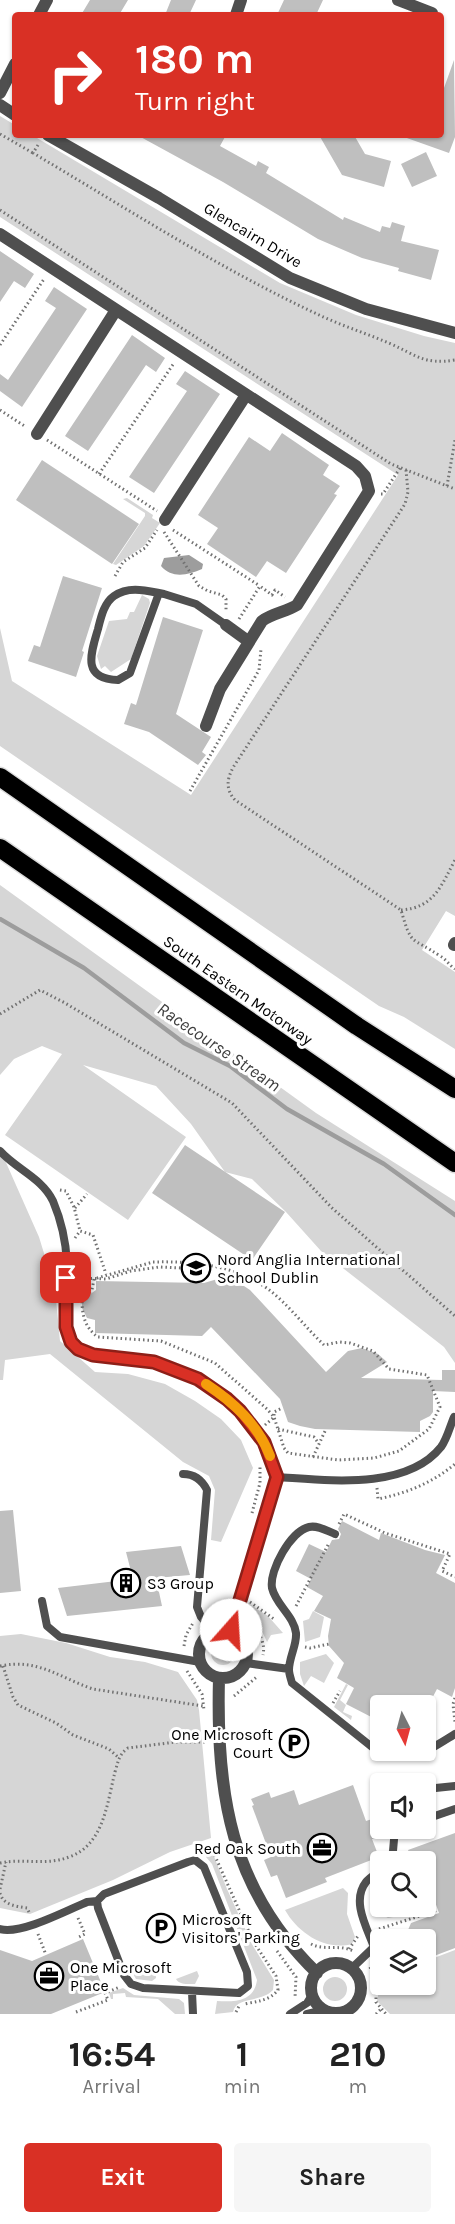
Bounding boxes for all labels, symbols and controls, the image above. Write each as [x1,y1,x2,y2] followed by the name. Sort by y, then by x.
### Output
[135,34,254,84] text: 180 m
[36,36,114,114] icon: right
[135,85,255,117] text: Turn right
[200,198,306,272] street label: Glencairn Drive
[160,931,317,1049] street label: South Eastern Motorway
[153,998,285,1096] water label: Racecourse Stream
[217,1250,401,1287] place label: Nord Anglia International School Dublin
[40,1252,91,1303] pin
[180,1252,212,1284] school or university icon: Nord Anglia International School Dublin
[49,1261,82,1294] icon: arrive
[110,1567,142,1599] building icon: S3 Group
[147,1574,214,1593] place label: S3 Group
[199,1598,263,1662] position arrow
[370,1695,436,1761] north arrow
[370,1695,436,1995] map controls
[171,1725,273,1762] place label: One Microsoft Court
[278,1727,310,1759] parking icon: One Microsoft Court
[370,1773,436,1839] button: sound
[306,1832,338,1864] office icon: Red Oak South
[194,1839,301,1858] place label: Red Oak South
[370,1851,436,1917] button: search
[182,1910,300,1947] place label: Microsoft Visitors' Parking
[145,1912,177,1944] parking icon: Microsoft Visitors' Parking
[370,1929,436,1995] button: layers
[70,1958,172,1995] place label: One Microsoft Place
[33,1960,65,1992] office icon: One Microsoft Place
[69,2033,155,2075] text: 16:54
[236,2033,249,2075] text: 1
[329,2033,386,2075] text: 210
[83,2075,141,2098] text: Arrival
[224,2075,261,2098] text: min
[348,2075,367,2098] text: m
[24,2143,222,2212] button: Exit
[234,2143,431,2212] button: Share

